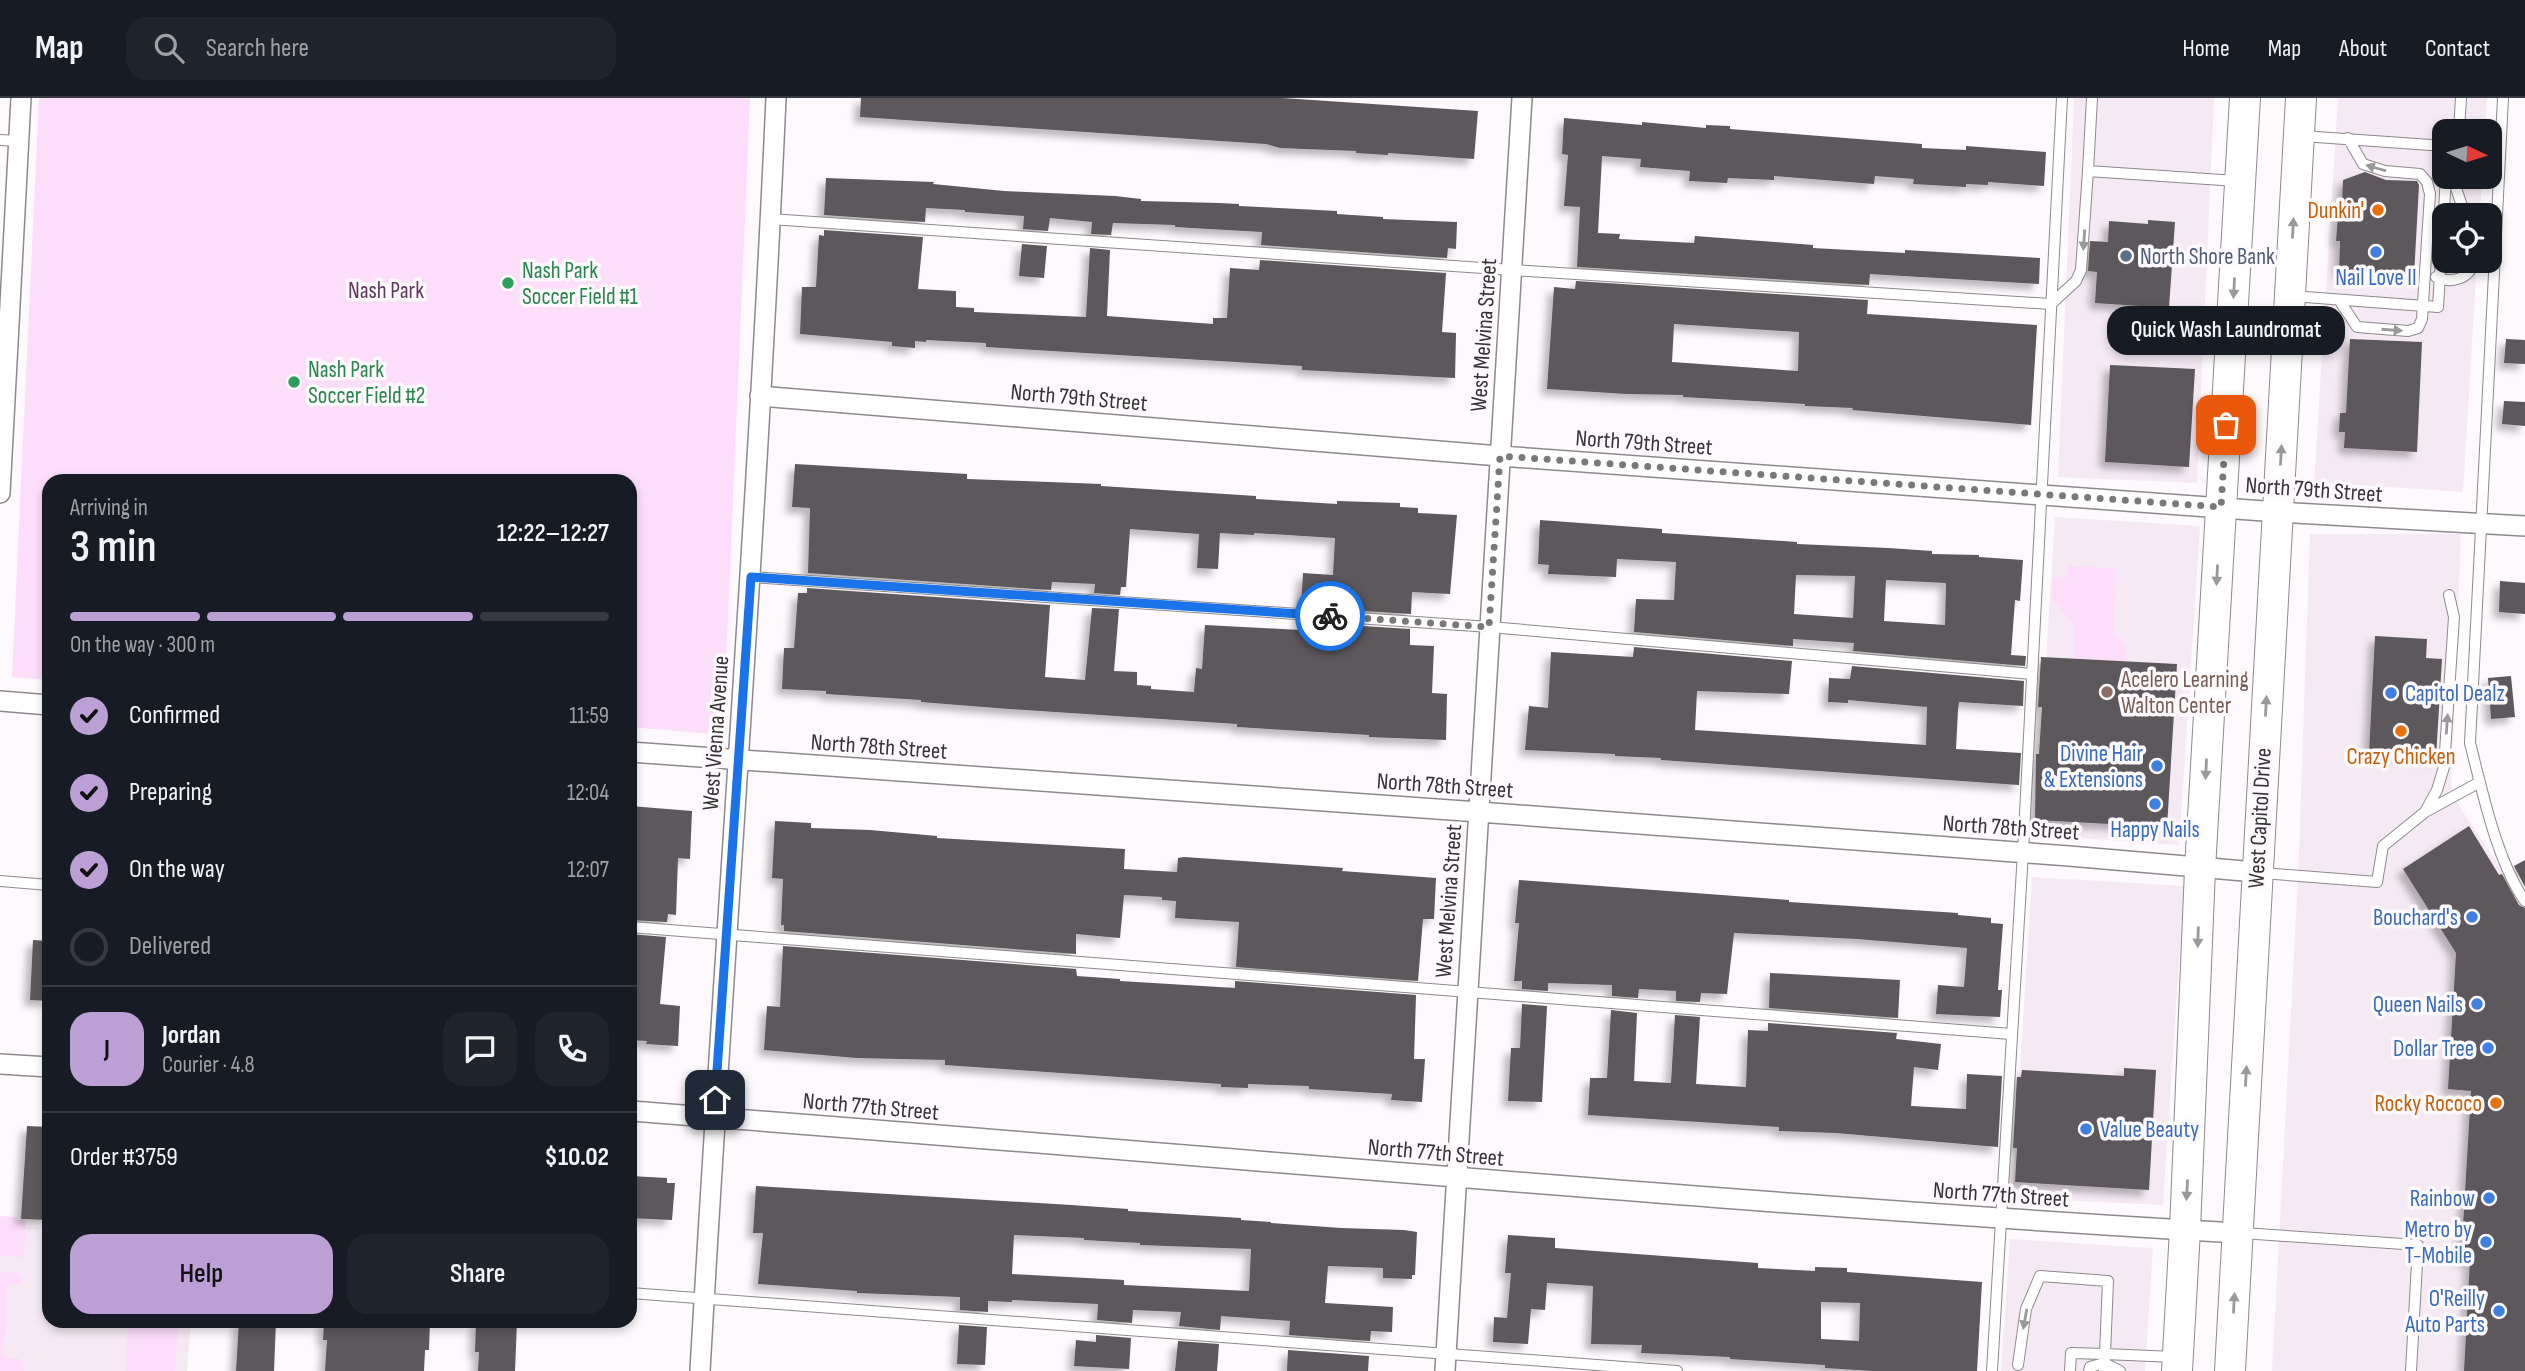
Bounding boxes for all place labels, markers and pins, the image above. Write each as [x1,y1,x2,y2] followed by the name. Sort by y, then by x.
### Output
[2308,197,2364,225] place label: Dunkin'
[2370,202,2386,218] marker: Dunkin'
[2140,243,2275,271] place label: North Shore Bank
[2368,244,2384,260] marker: Nail Love II
[2118,248,2134,264] marker: North Shore Bank
[522,257,638,311] place label: Nash Park Soccer Field #1
[2335,264,2417,292] place label: Nail Love II
[500,275,516,291] marker: Nash Park Soccer Field #1
[2107,306,2345,355] callout: Quick Wash Laundromat
[308,356,425,410] place label: Nash Park Soccer Field #2
[286,374,302,390] marker: Nash Park Soccer Field #2
[2196,395,2256,455] pin
[2120,666,2249,720] place label: Acelero Learning Walton Center
[2405,680,2505,708] place label: Capitol Dealz
[2099,684,2115,700] marker: Acelero Learning Walton Center
[2383,685,2399,701] marker: Capitol Dealz
[2393,723,2409,739] marker: Crazy Chicken
[2044,740,2143,794] place label: Divine Hair & Extensions
[2346,743,2456,771] place label: Crazy Chicken
[2149,758,2165,774] marker: Divine Hair & Extensions
[2147,796,2163,812] marker: Happy Nails
[2110,816,2200,844] place label: Happy Nails
[2373,904,2458,932] place label: Bouchard's
[2464,909,2480,925] marker: Bouchard's
[2373,991,2463,1019] place label: Queen Nails
[2469,996,2485,1012] marker: Queen Nails
[2393,1035,2474,1063] place label: Dollar Tree
[2480,1040,2496,1056] marker: Dollar Tree
[685,1070,745,1130] pin
[2374,1090,2482,1118] place label: Rocky Rococo
[2488,1095,2504,1111] marker: Rocky Rococo
[2100,1116,2199,1144] place label: Value Beauty
[2078,1121,2094,1137] marker: Value Beauty
[2410,1185,2475,1213] place label: Rainbow
[2481,1190,2497,1206] marker: Rainbow
[2404,1216,2472,1270] place label: Metro by T-Mobile
[2478,1234,2494,1250] marker: Metro by T-Mobile
[2404,1285,2485,1339] place label: O'Reilly Auto Parts
[2491,1303,2507,1319] marker: O'Reilly Auto Parts

